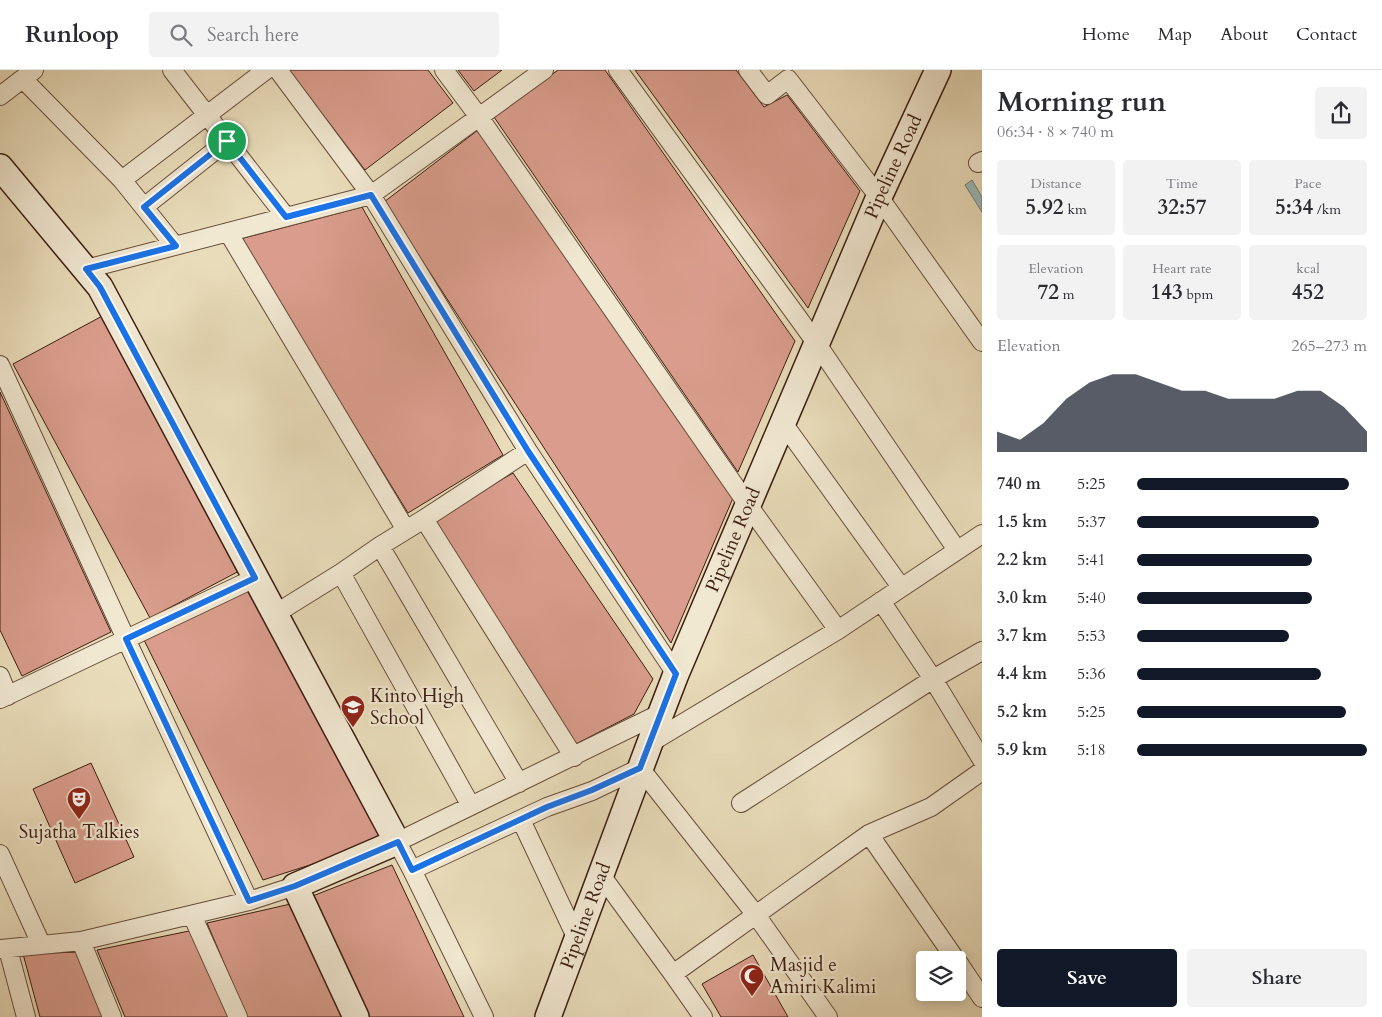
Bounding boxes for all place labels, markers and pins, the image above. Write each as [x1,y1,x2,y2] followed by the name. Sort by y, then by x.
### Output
[206,120,248,162] pin
[370,683,465,731] place label: Kinto High School
[340,694,366,728] school or university icon: Kinto High School
[66,786,92,820] theatre icon: Sujatha Talkies
[19,819,139,845] place label: Sujatha Talkies
[770,952,876,1000] place label: Masjid e Amiri Kalimi
[739,963,765,997] mosque icon: Masjid e Amiri Kalimi

